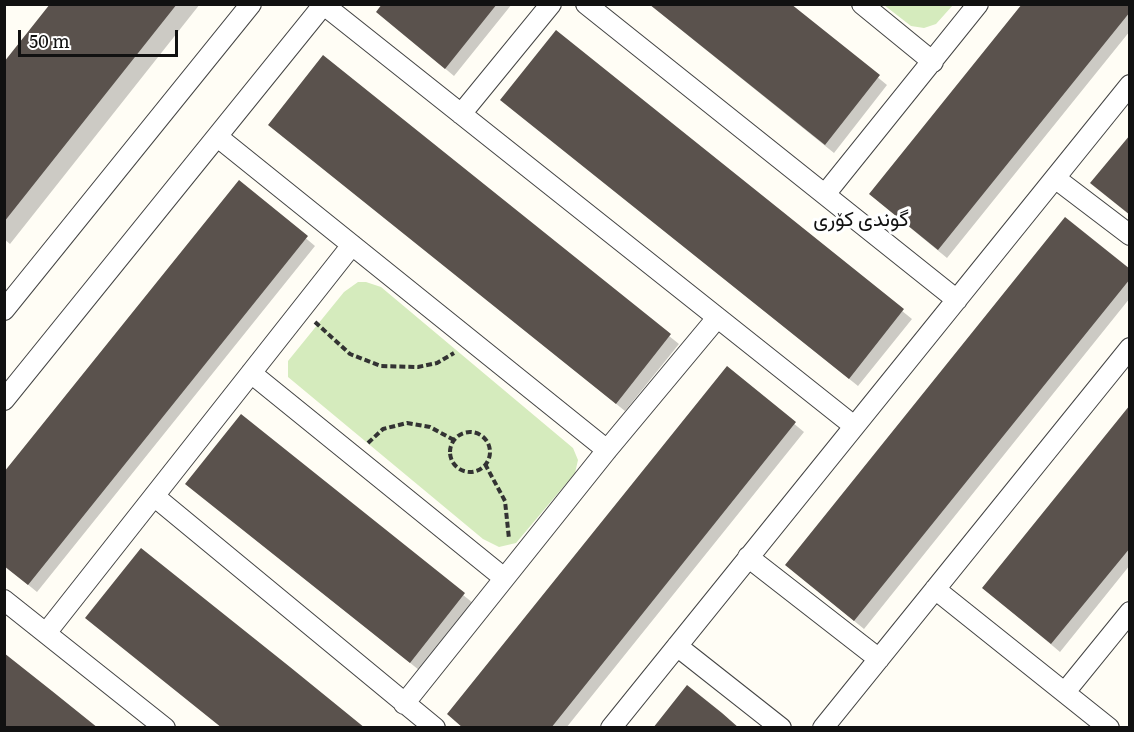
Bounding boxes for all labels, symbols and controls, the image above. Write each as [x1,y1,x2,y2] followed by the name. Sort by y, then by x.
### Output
[21,18,182,56] scale bar
[29,27,70,54] text: 50 m
[813,207,909,233] district label: گوندی کۆری

